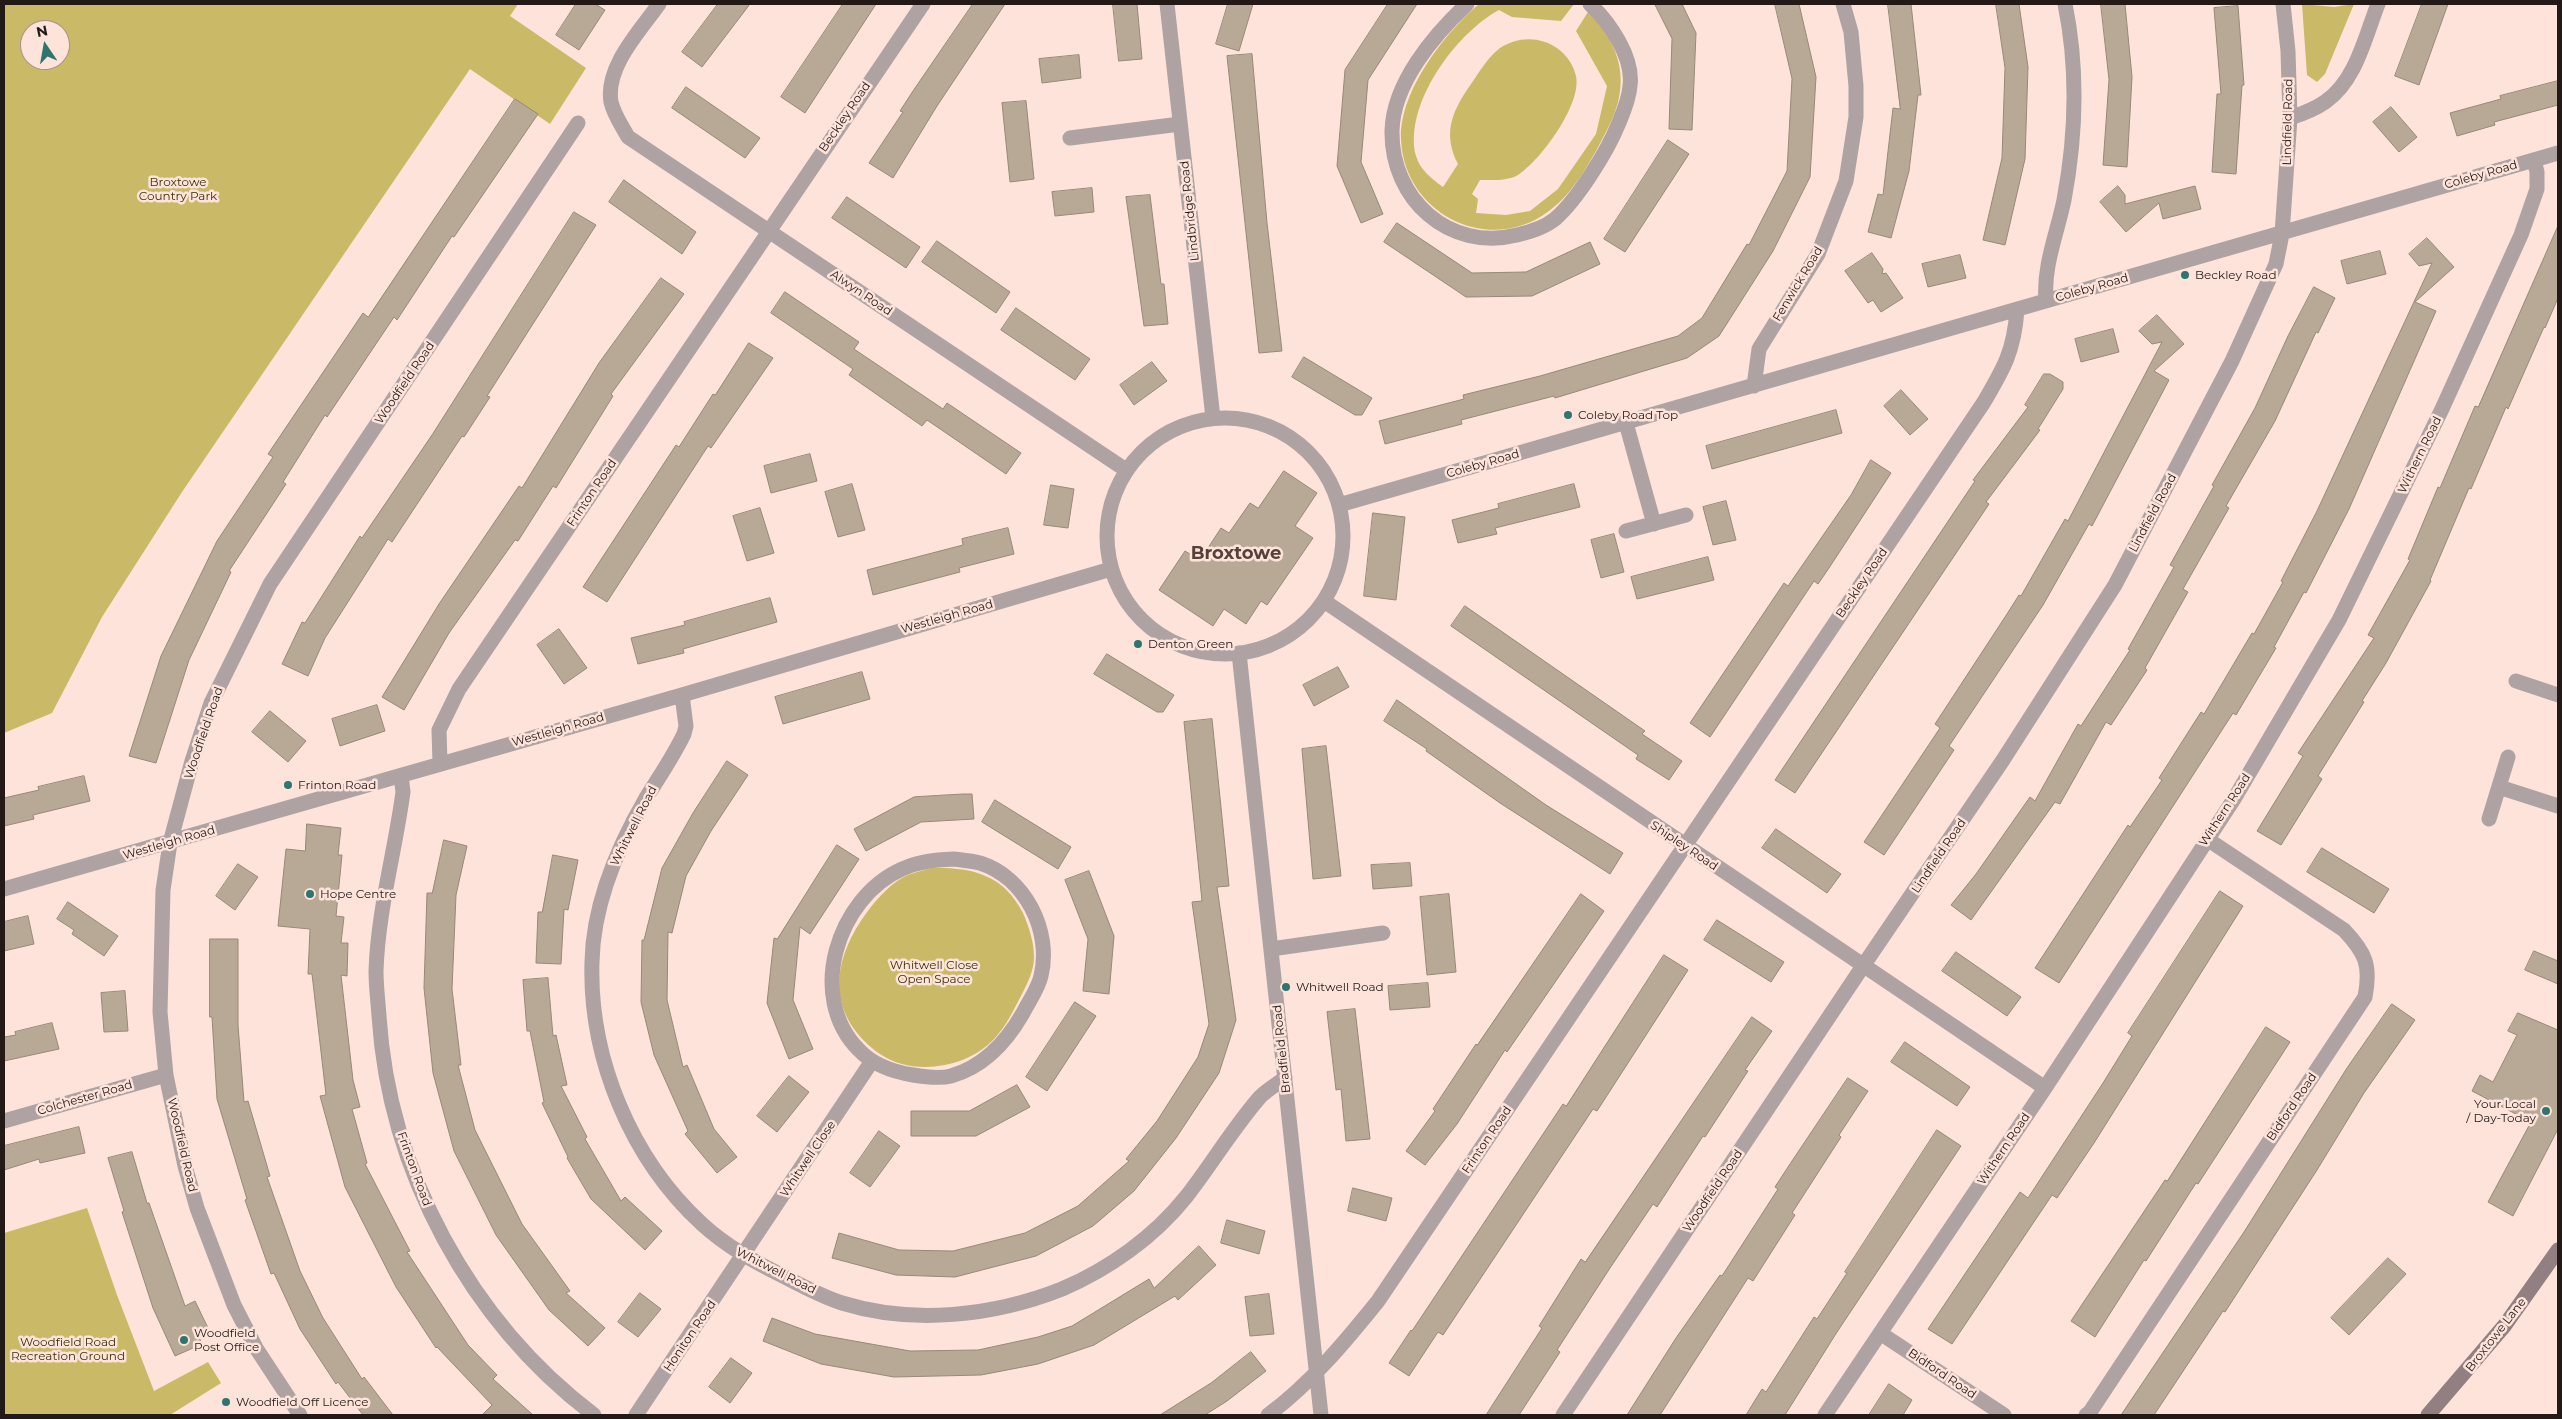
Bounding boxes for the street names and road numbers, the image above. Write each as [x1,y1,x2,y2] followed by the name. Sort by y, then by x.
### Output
[2280,78,2296,166] street label: Lindfield Road
[816,79,874,155] street label: Beckley Road
[2443,158,2519,192] street label: Coleby Road
[1178,160,1202,262] street label: Lindbridge Road
[1770,244,1826,324] street label: Fenwick Road
[827,267,895,319] street label: Alwyn Road
[2054,271,2130,305] street label: Coleby Road
[372,339,438,427] street label: Woodfield Road
[2395,414,2445,496] street label: Withern Road
[1445,447,1521,481] street label: Coleby Road
[564,457,620,529] street label: Frinton Road
[2126,471,2180,555] street label: Lindfield Road
[1833,545,1891,621] street label: Beckley Road
[899,597,995,637] street label: Westleigh Road
[182,685,226,781] street label: Woodfield Road
[510,710,606,750] street label: Westleigh Road
[2196,771,2254,849] street label: Withern Road
[608,784,660,868] street label: Whitwell Road
[1909,816,1969,896] street label: Lindfield Road
[1648,818,1720,874] street label: Shipley Road
[121,823,217,863] street label: Westleigh Road
[1270,1004,1294,1094] street label: Bradfield Road
[2264,1070,2320,1144] street label: Bidford Road
[36,1078,134,1118] street label: Colchester Road
[164,1097,200,1193] street label: Woodfield Road
[1459,1104,1515,1176] street label: Frinton Road
[1975,1110,2033,1188] street label: Withern Road
[777,1118,839,1200] street label: Whitwell Close
[394,1130,434,1208] street label: Frinton Road
[1680,1147,1746,1235] street label: Woodfield Road
[734,1245,818,1297] street label: Whitwell Road
[2463,1295,2529,1375] street label: Broxtowe Lane
[661,1297,719,1375] street label: Honiton Road
[1905,1346,1979,1402] street label: Bidford Road

